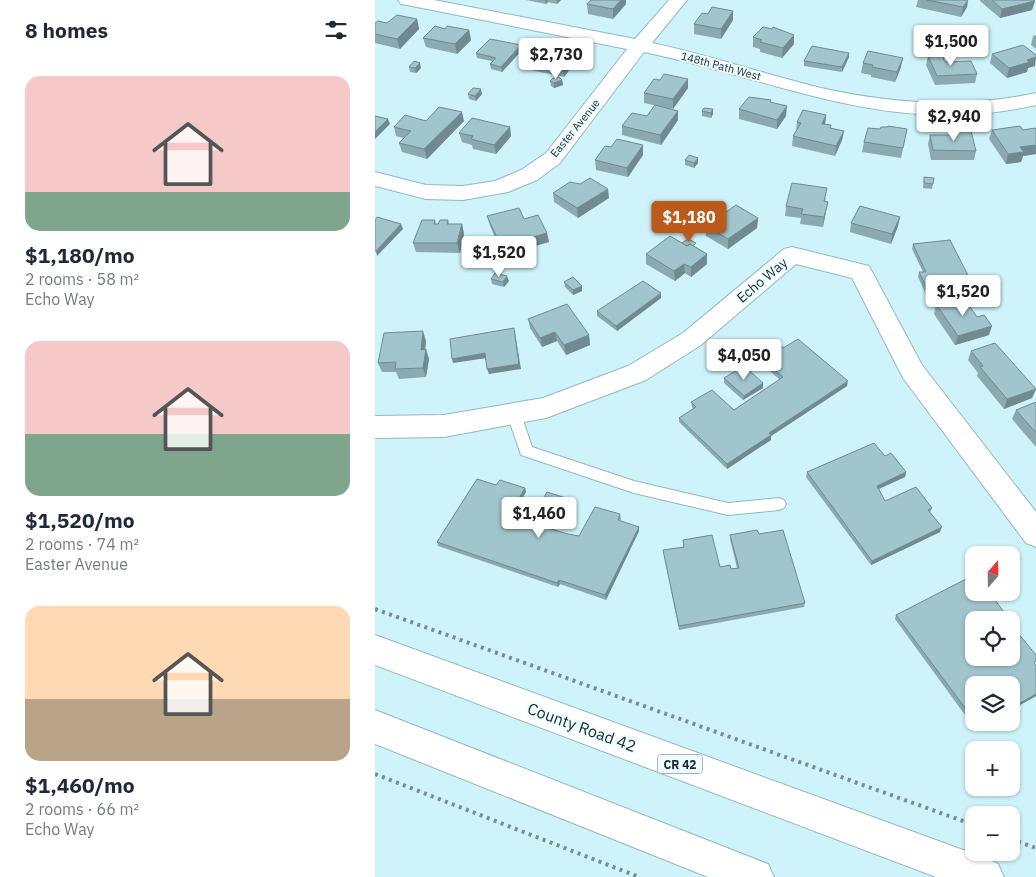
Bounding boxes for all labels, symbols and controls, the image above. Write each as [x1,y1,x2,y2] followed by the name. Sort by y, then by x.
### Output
[25,16,108,44] text: 8 homes
[322,16,350,44] icon: filters
[910,24,992,67] pin: $1,500
[925,31,977,51] text: $1,500
[515,38,597,80] pin: $2,730
[530,44,582,64] text: $2,730
[679,49,763,83] street label: 148th Path West
[547,96,603,160] street label: Easter Avenue
[913,100,995,142] pin: $2,940
[928,106,980,126] text: $2,940
[143,109,233,199] icon: home
[648,200,730,243] pin: $1,180
[663,207,715,227] text: $1,180
[458,236,540,278] pin: $1,520
[25,241,135,269] text: $1,180/mo
[473,242,525,262] text: $1,520
[733,254,791,306] street label: Echo Way
[25,269,139,289] text: 2 rooms · 58 m²
[922,274,1004,317] pin: $1,520
[937,281,989,301] text: $1,520
[25,289,95,309] text: Echo Way
[703,338,785,381] pin: $4,050
[718,345,770,365] text: $4,050
[143,374,233,464] icon: home
[498,496,580,539] pin: $1,460
[513,503,565,523] text: $1,460
[25,506,135,534] text: $1,520/mo
[25,534,139,554] text: 2 rooms · 74 m²
[965,546,1020,601] north arrow
[965,546,1020,861] map controls
[25,554,128,574] text: Easter Avenue
[965,611,1020,666] button: locate
[143,639,233,729] icon: home
[965,676,1020,731] button: layers
[525,698,639,756] street label: County Road 42
[965,741,1020,796] button: +
[657,754,703,774] road number: CR 42
[25,771,135,799] text: $1,460/mo
[25,799,139,819] text: 2 rooms · 66 m²
[965,806,1020,861] button: −
[25,819,95,839] text: Echo Way

